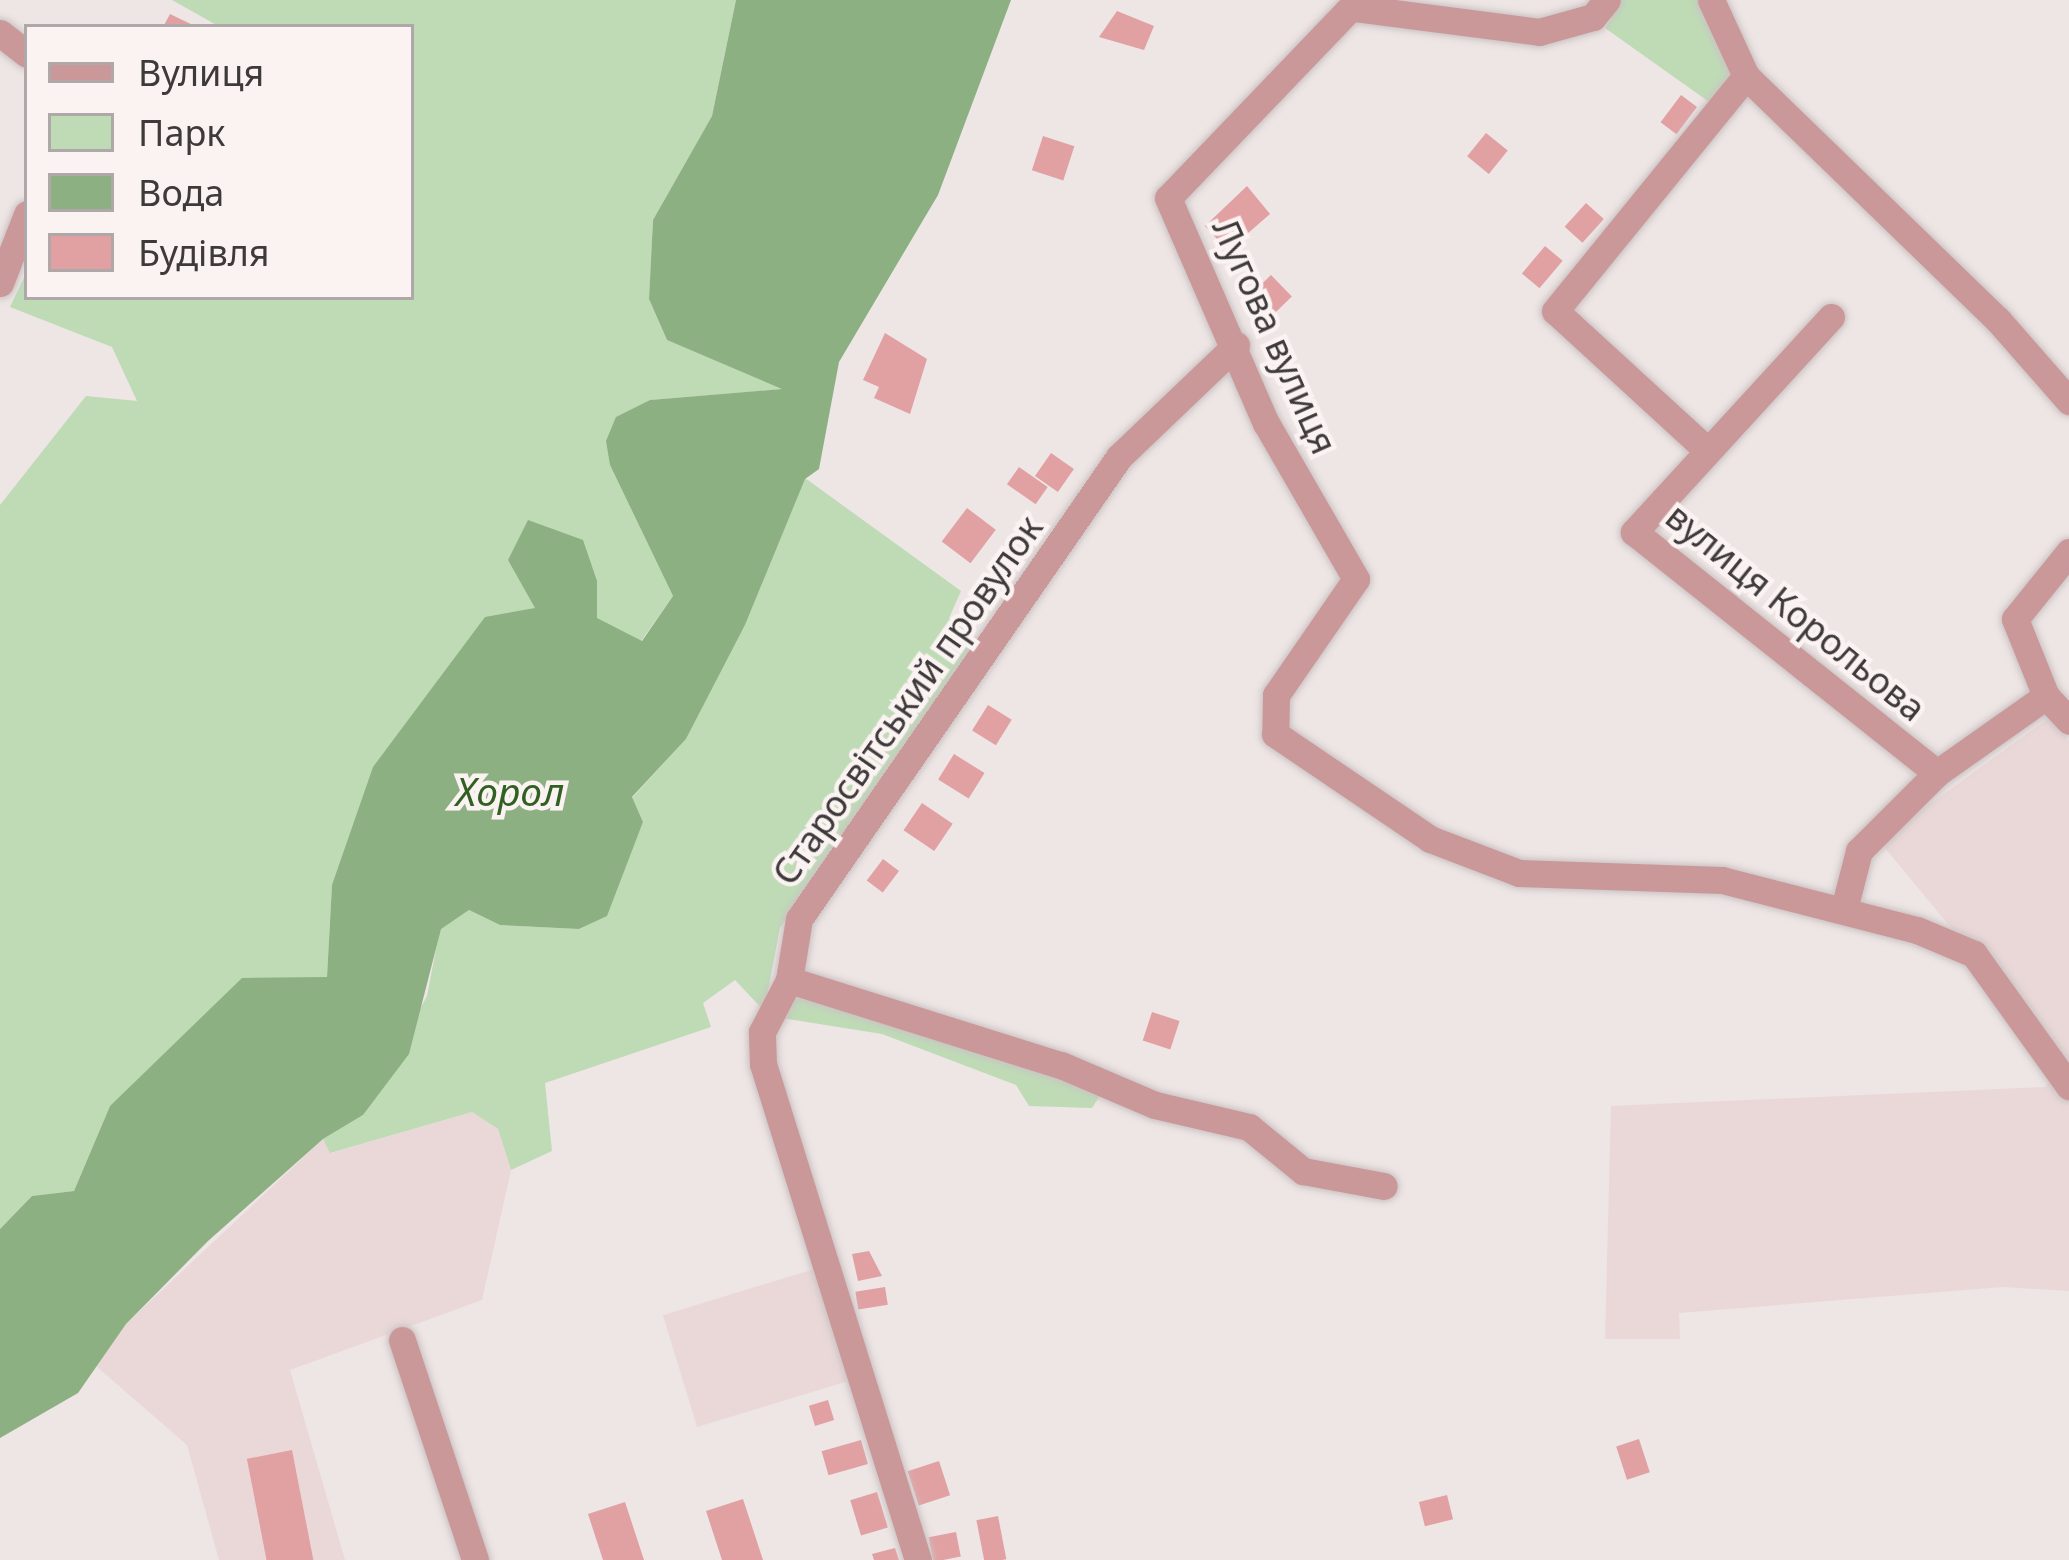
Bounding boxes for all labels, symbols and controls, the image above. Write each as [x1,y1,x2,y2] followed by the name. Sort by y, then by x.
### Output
[24,24,414,300] legend
[138,48,264,97] text: Вулиця
[138,108,225,157] text: Парк
[138,168,224,217] text: Вода
[1204,212,1346,460] street label: Лугова вулиця
[138,228,270,277] text: Будівля
[1658,494,1934,730] street label: вулиця Корольова
[763,507,1051,893] street label: Старосвітський провулок
[456,768,564,814] water label: Хорол

